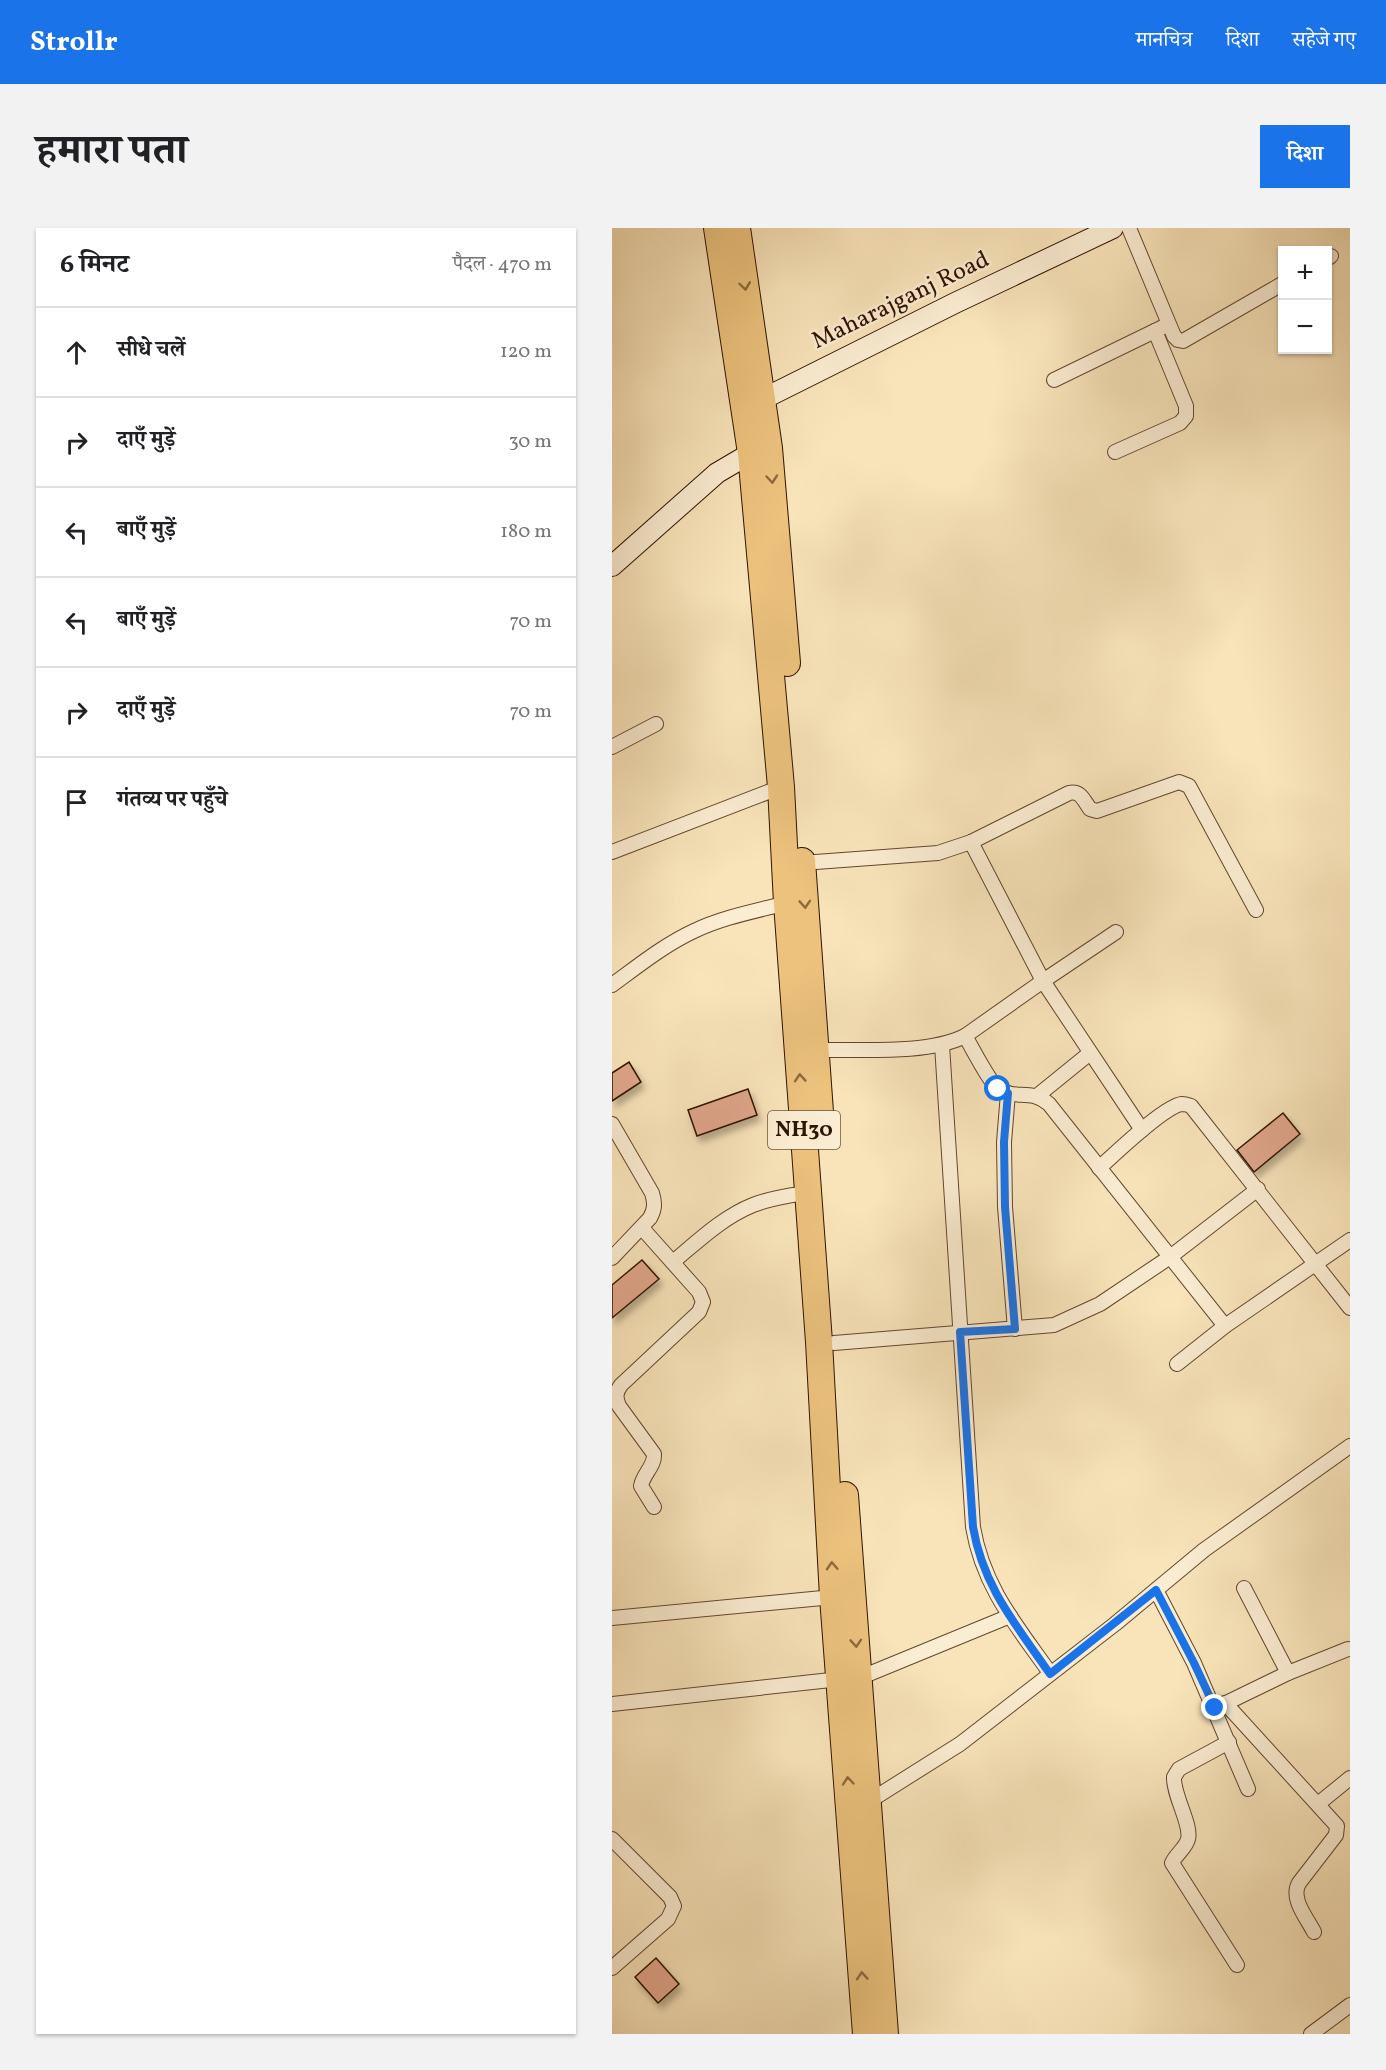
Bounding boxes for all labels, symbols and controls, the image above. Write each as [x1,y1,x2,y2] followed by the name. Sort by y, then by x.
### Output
[30,23,118,62] text: Strollr
[1136,26,1193,55] text: मानचित्र
[1226,26,1259,55] text: दिशा
[1292,26,1356,55] text: सहेजे गए
[36,123,187,182] text: हमारा पता
[1260,125,1350,188] button: दिशा
[807,243,995,359] street label: Maharajganj Road
[1278,246,1332,354] map controls
[1278,246,1332,300] button: +
[60,247,129,283] text: 6 मिनट
[453,251,552,279] text: पैदल · 470 m
[738,281,750,291] one-way arrow
[1278,300,1332,354] button: −
[117,335,185,366] text: सीधे चलें
[60,336,93,369] icon: ahead
[500,338,552,366] text: 120 m
[117,425,175,456] text: दाएँ मुड़ें
[60,426,93,459] icon: right
[508,428,552,456] text: 30 m
[765,474,778,484] one-way arrow
[117,515,176,546] text: बाएँ मुड़ें
[60,516,93,549] icon: left
[500,518,552,546] text: 180 m
[117,605,176,636] text: बाएँ मुड़ें
[60,606,93,639] icon: left
[509,608,552,636] text: 70 m
[117,695,175,726] text: दाएँ मुड़ें
[60,696,93,729] icon: right
[509,698,552,726] text: 70 m
[117,785,228,816] text: गंतव्य पर पहुँचे
[60,786,93,819] icon: arrive
[798,899,811,908] one-way arrow
[794,1073,807,1082] one-way arrow
[984,1075,1010,1101] route start
[768,1111,840,1149] road number: NH30
[825,1561,838,1570] one-way arrow
[849,1638,862,1647] one-way arrow
[1201,1694,1227,1720] route end
[842,1777,855,1786] one-way arrow
[855,1971,868,1980] one-way arrow

